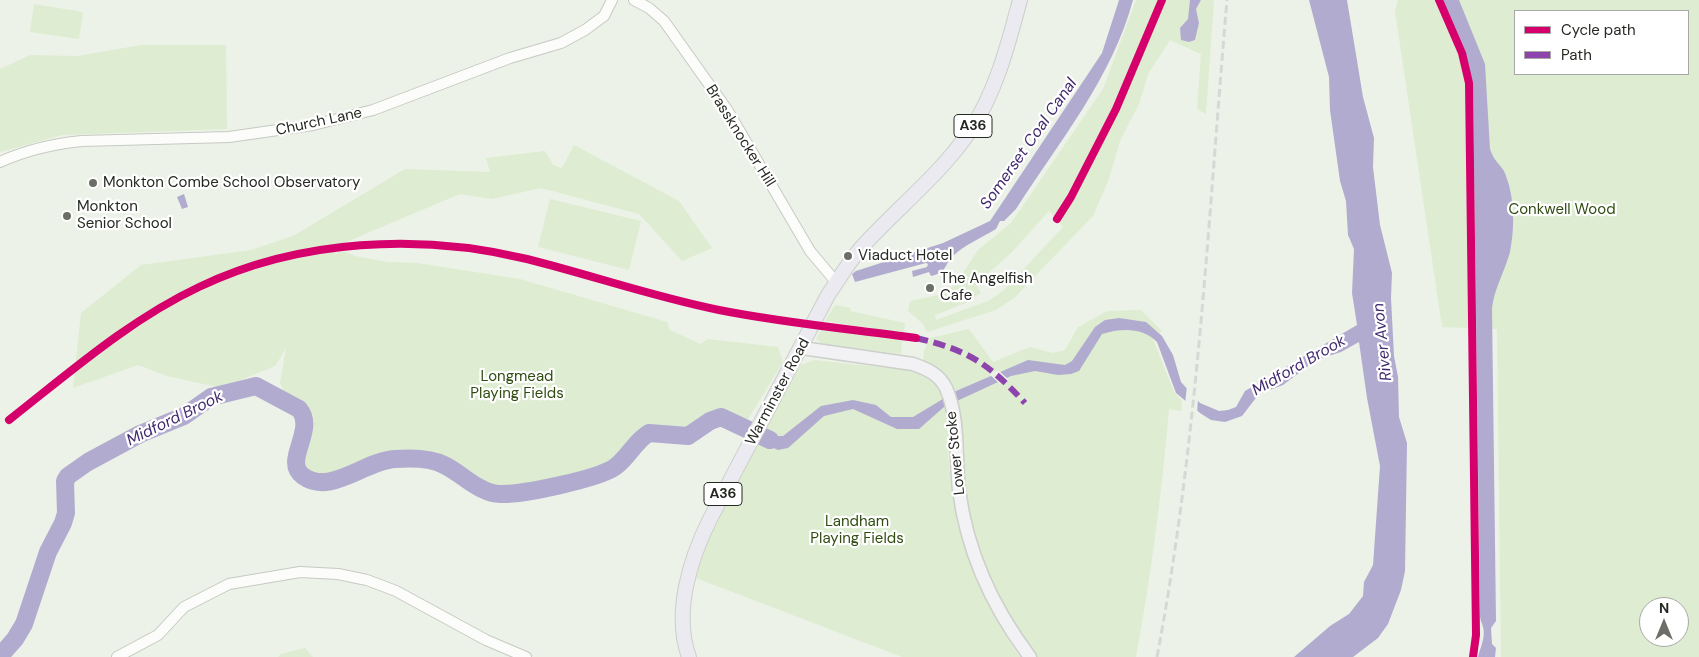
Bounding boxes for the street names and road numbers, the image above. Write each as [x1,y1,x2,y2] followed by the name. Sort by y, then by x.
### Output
[701,82,779,190] street label: Brassknocker Hill
[274,104,364,140] street label: Church Lane
[954,114,992,138] road number: A36
[742,335,814,449] street label: Warminster Road
[943,410,969,496] street label: Lower Stoke
[704,482,742,506] road number: A36

